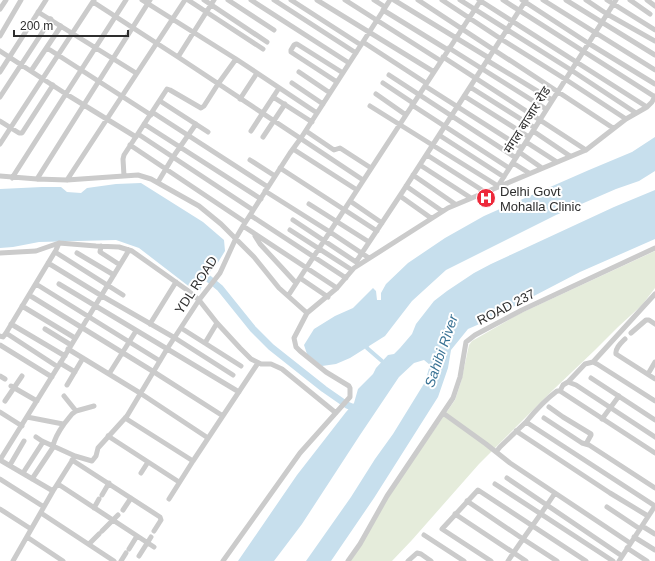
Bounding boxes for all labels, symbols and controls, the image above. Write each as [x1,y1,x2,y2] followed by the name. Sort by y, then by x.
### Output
[14,12,128,38] scale bar
[20,19,53,33] text: 200 m
[501,83,554,156] street label: मंगल बाजार रोड
[500,184,581,214] place label: Delhi Govt Mohalla Clinic
[475,187,497,209] hospital icon: Delhi Govt Mohalla Clinic
[172,253,220,317] street label: YDL ROAD
[475,286,537,328] street label: ROAD 237
[421,311,461,389] water label: Sahibi River

